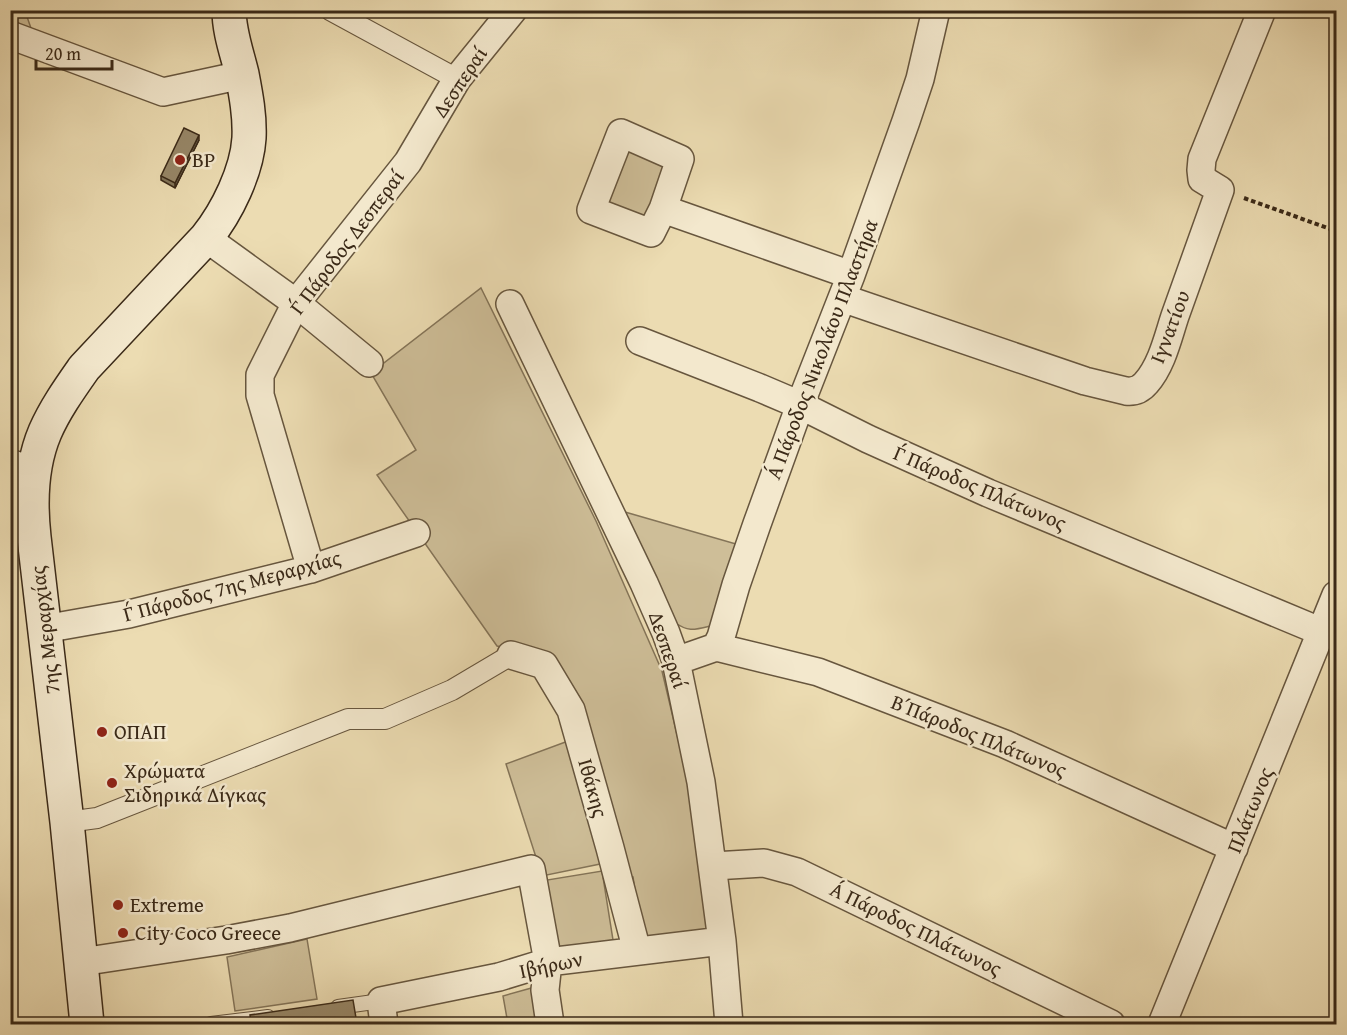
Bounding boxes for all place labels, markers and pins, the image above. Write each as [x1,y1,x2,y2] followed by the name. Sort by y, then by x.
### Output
[192,144,215,175] place label: BP
[173,153,187,167] marker: BP
[114,716,166,747] place label: ΟΠΑΠ
[95,725,109,739] marker: ΟΠΑΠ
[124,755,266,810] place label: Χρώματα Σιδηρικά Δίγκας
[105,776,119,790] marker: Χρώματα Σιδηρικά Δίγκας
[130,889,204,920] place label: Extreme
[111,898,125,912] marker: Extreme
[135,917,281,948] place label: City Coco Greece
[116,926,130,940] marker: City Coco Greece

